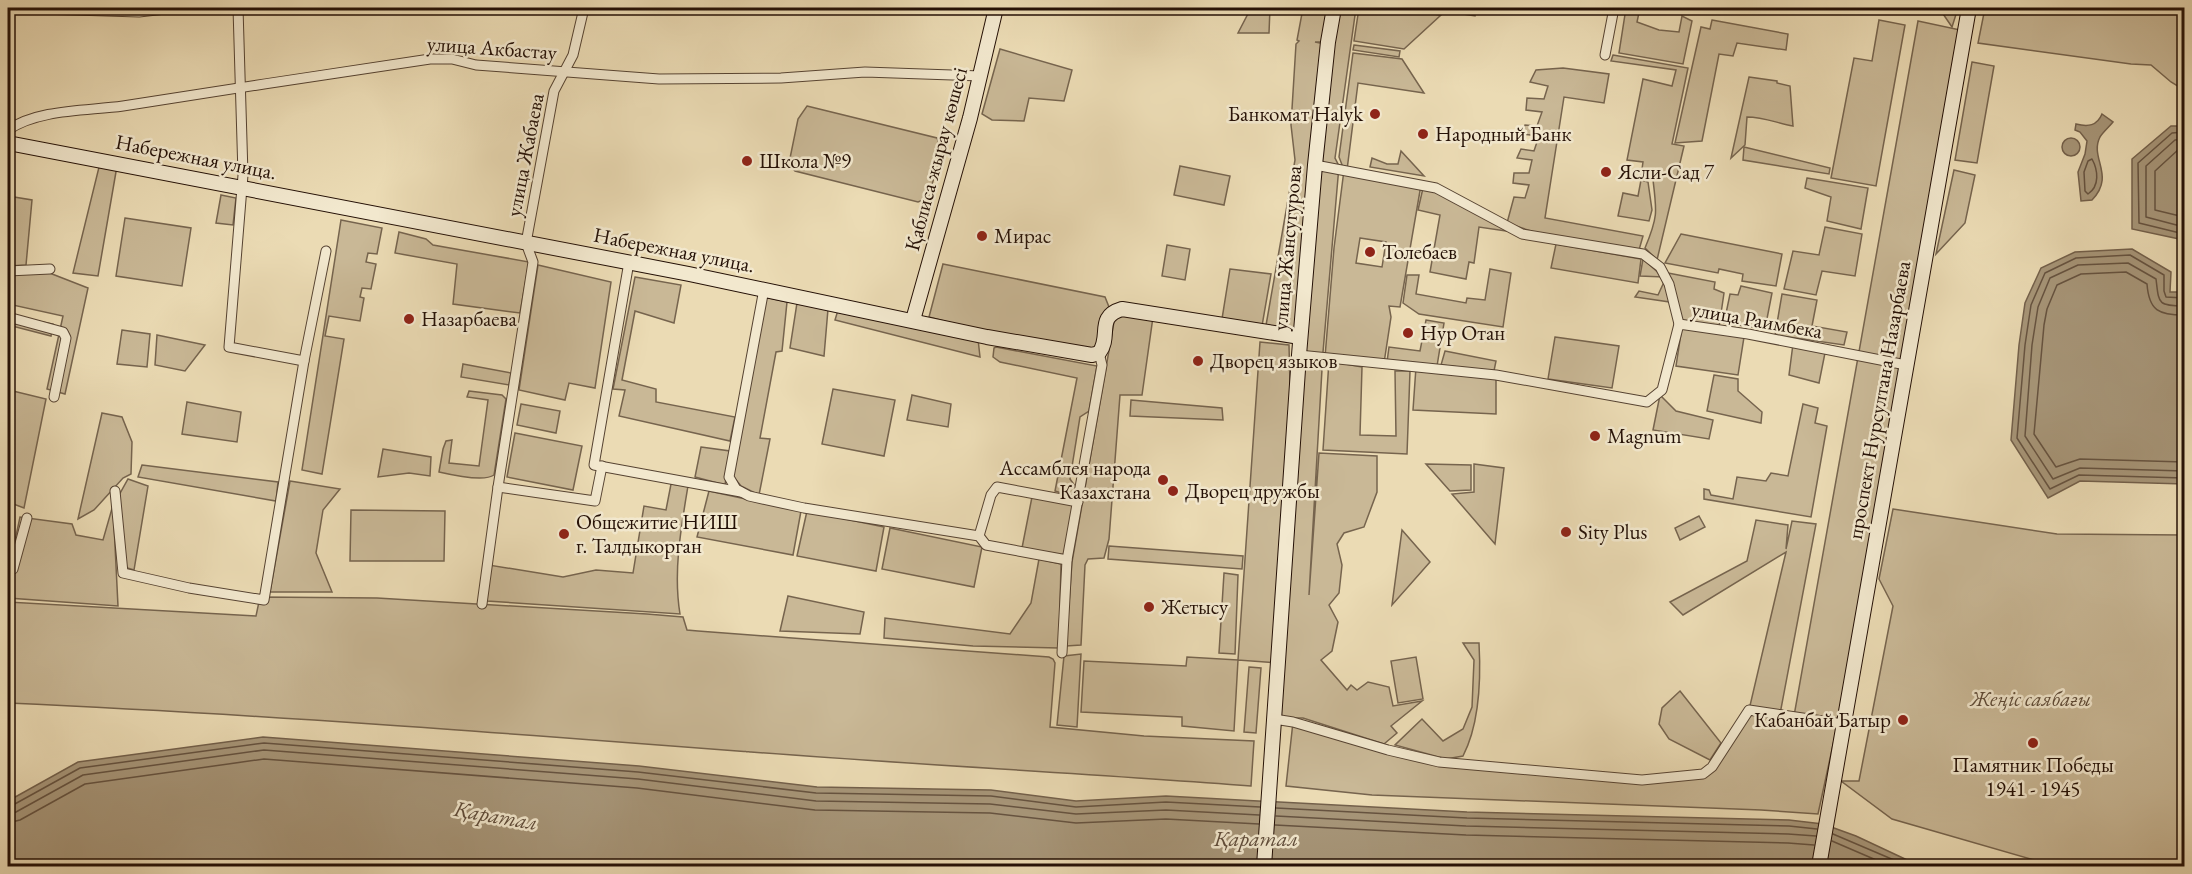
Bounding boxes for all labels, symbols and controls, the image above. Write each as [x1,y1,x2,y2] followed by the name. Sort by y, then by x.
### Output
[426,29,559,66] street label: улица Акбастау
[898,64,973,254] street label: Қаблиса жырау көшесі
[499,90,550,219] street label: улица Жабаева
[1228,100,1364,127] place label: Банкомат Halyk
[1368,107,1382,121] marker: Банкомат Halyk
[1435,120,1571,147] place label: Народный Банк
[1416,127,1430,141] marker: Народный Банк
[113,128,279,185] street label: Набережная улица.
[759,147,851,174] place label: Школа №9
[740,154,754,168] marker: Школа №9
[1617,158,1715,185] place label: Ясли-Сад 7
[1266,164,1307,332] street label: улица Жансугурова
[1599,165,1613,179] marker: Ясли-Сад 7
[591,221,757,278] street label: Набережная улица.
[994,222,1051,249] place label: Мирас
[975,229,989,243] marker: Мирас
[1382,238,1457,265] place label: Толебаев
[1363,245,1377,259] marker: Толебаев
[1841,258,1916,541] street label: проспект Нурсултана Назарбаева
[1689,295,1825,344] street label: улица Раимбека
[421,305,517,332] place label: Назарбаева
[402,312,416,326] marker: Назарбаева
[1420,319,1505,346] place label: Нур Отан
[1401,326,1415,340] marker: Нур Отан
[1210,347,1337,374] place label: Дворец языков
[1191,354,1205,368] marker: Дворец языков
[1607,422,1682,449] place label: Magnum
[1588,429,1602,443] marker: Magnum
[998,454,1152,505] place label: Ассамблея народа Казахстана
[1156,473,1170,487] marker: Ассамблея народа Казахстана
[1185,477,1320,504] place label: Дворец дружбы
[1166,484,1180,498] marker: Дворец дружбы
[576,508,738,559] place label: Общежитие НИШ г. Талдыкорган
[1578,518,1648,545] place label: Sity Plus
[1559,525,1573,539] marker: Sity Plus
[557,527,571,541] marker: Общежитие НИШ г. Талдыкорган
[1160,593,1229,620] place label: Жетысу
[1142,600,1156,614] marker: Жетысу
[1969,685,2091,712] park label: Жеңіс саябағы
[1754,706,1891,733] place label: Кабанбай Батыр
[1896,713,1910,727] marker: Кабанбай Батыр
[2026,736,2040,750] marker: Памятник Победы 1941 - 1945
[1952,751,2114,802] place label: Памятник Победы 1941 - 1945
[451,794,540,837] water label: Қаратал
[1213,824,1298,853] water label: Қаратал

